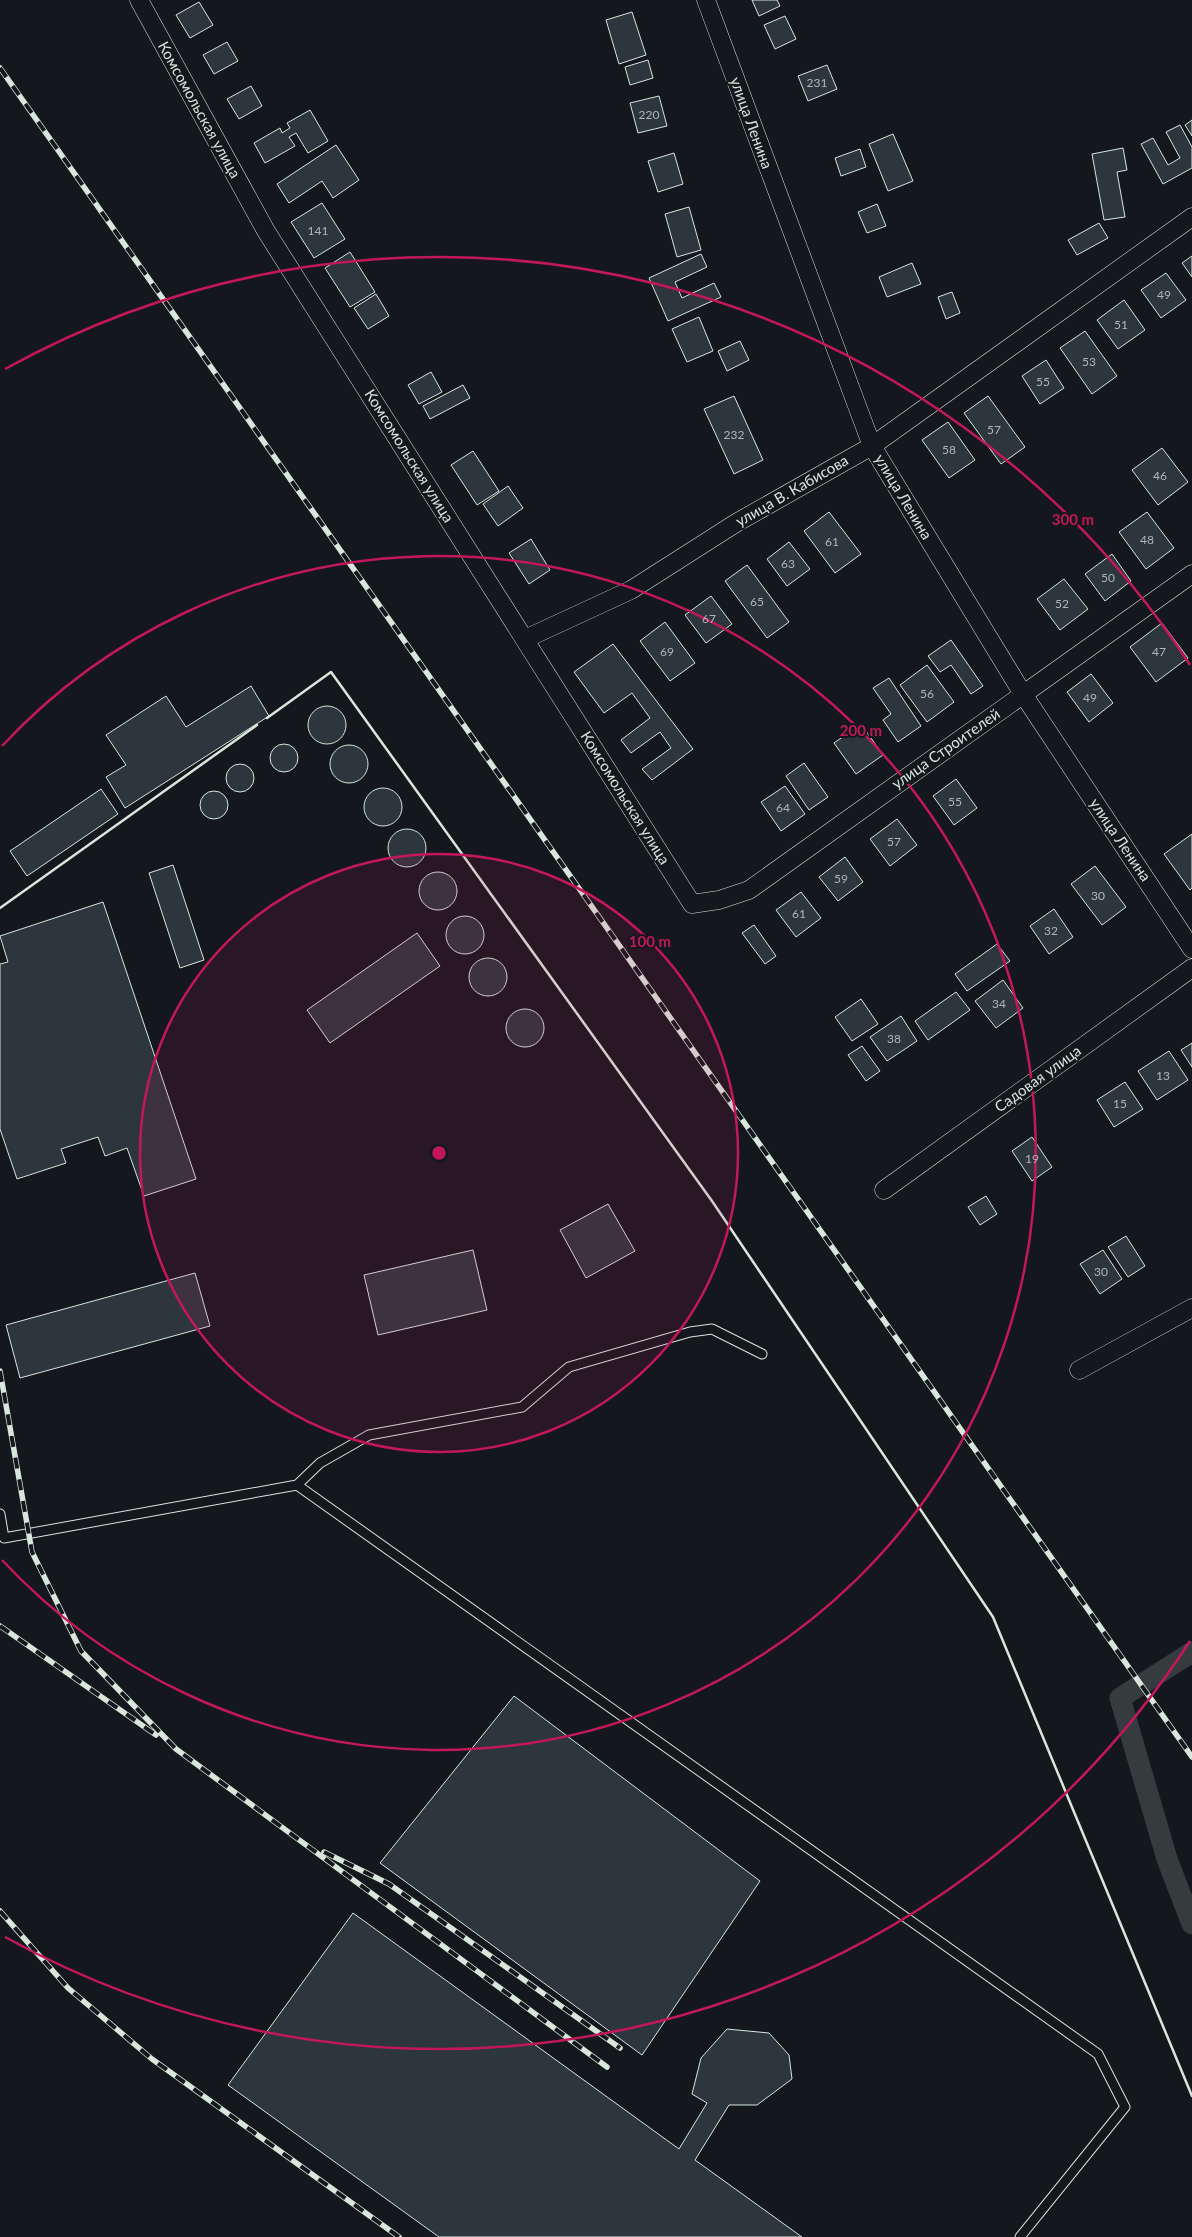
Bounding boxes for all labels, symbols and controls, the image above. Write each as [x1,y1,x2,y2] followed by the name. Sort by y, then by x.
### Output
[155,38,245,181] street label: Комсомольская улица
[727,74,777,171] street label: улица Ленина
[807,75,827,90] house number: 231
[639,107,659,122] house number: 220
[308,223,328,238] house number: 141
[1157,287,1171,302] house number: 49
[1114,317,1128,332] house number: 51
[1082,354,1096,369] house number: 53
[1036,374,1050,389] house number: 55
[362,386,458,525] street label: Комсомольская улица
[987,422,1001,437] house number: 57
[724,427,744,442] house number: 232
[942,442,956,457] house number: 58
[732,451,851,530] street label: улица В. Кабисова
[871,451,936,542] street label: улица Ленина
[1153,468,1167,483] house number: 46
[1052,510,1094,528] text: 300 m
[1140,532,1154,547] house number: 48
[825,534,839,549] house number: 61
[781,556,795,571] house number: 63
[1101,570,1115,585] house number: 50
[750,594,764,609] house number: 65
[1055,596,1069,611] house number: 52
[702,611,716,626] house number: 67
[660,644,674,659] house number: 69
[1152,644,1166,659] house number: 47
[920,686,934,701] house number: 56
[1083,690,1097,705] house number: 49
[888,704,1003,792] street label: улица Строителей
[840,721,882,739] text: 200 m
[578,728,674,867] street label: Комсомольская улица
[948,794,962,809] house number: 55
[1086,794,1155,884] street label: улица Ленина
[776,800,790,815] house number: 64
[887,834,901,849] house number: 57
[834,871,848,886] house number: 59
[1091,888,1105,903] house number: 30
[792,906,806,921] house number: 61
[1044,923,1058,938] house number: 32
[629,932,671,950] text: 100 m
[992,996,1006,1011] house number: 34
[887,1031,901,1046] house number: 38
[991,1041,1084,1116] street label: Садовая улица
[1156,1068,1170,1083] house number: 13
[1113,1096,1127,1111] house number: 15
[430,1144,448,1162] centre of rings
[1025,1151,1039,1166] house number: 19
[1094,1264,1108,1279] house number: 30

